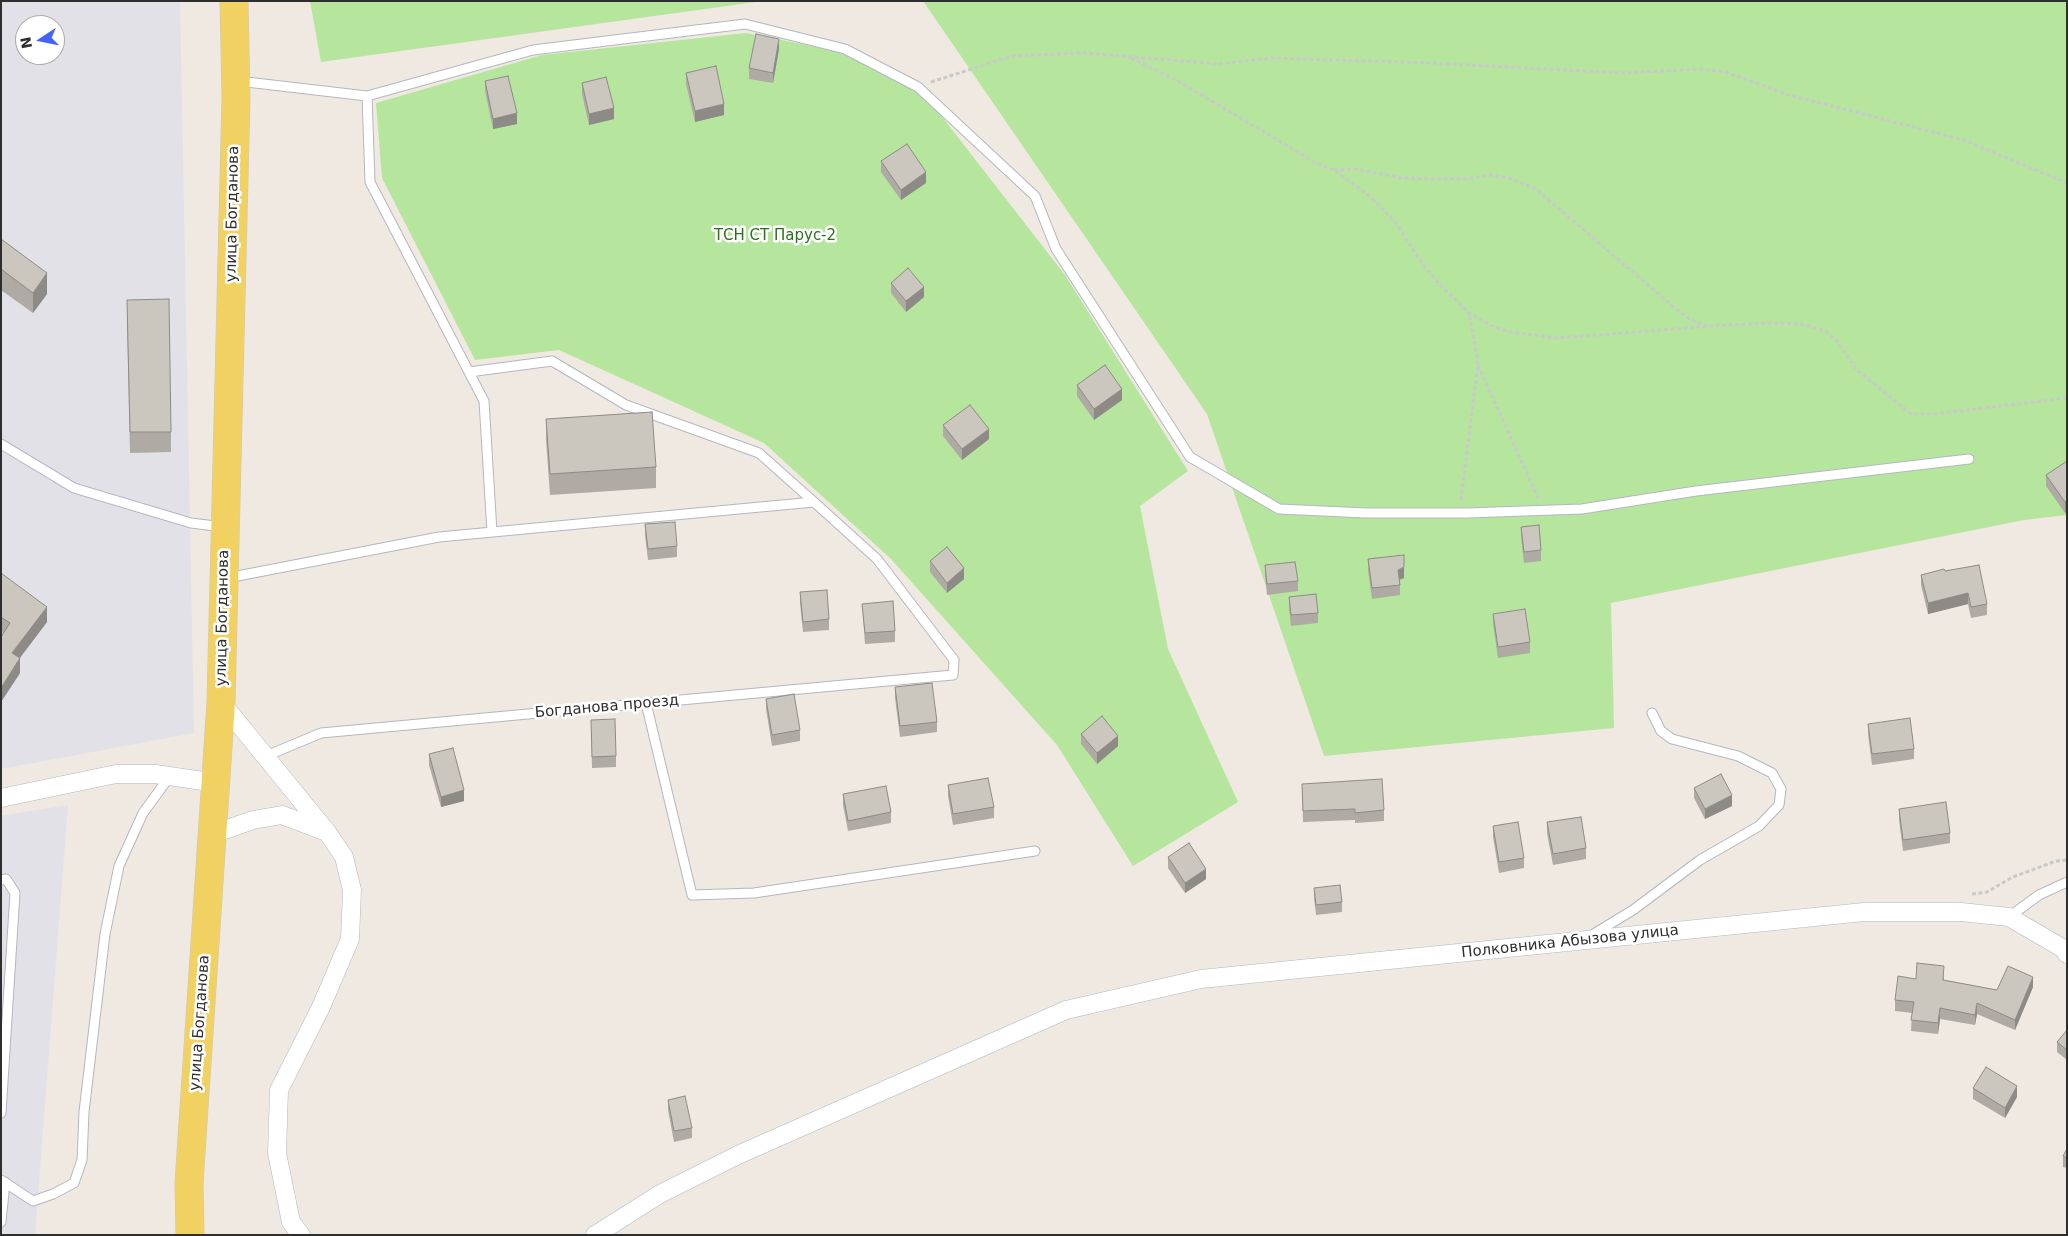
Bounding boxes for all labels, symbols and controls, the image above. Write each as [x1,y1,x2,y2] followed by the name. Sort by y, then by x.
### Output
[15,15,65,65] north arrow
[17,35,35,50] text: N
[223,146,243,282] street label: улица Богданова
[714,227,836,245] park label: ТСН СТ Парус-2
[213,550,233,686] street label: улица Богданова
[534,692,680,722] street label: Богданова проезд
[1460,922,1680,962] street label: Полковника Абызова улица
[186,954,214,1092] street label: улица Богданова

